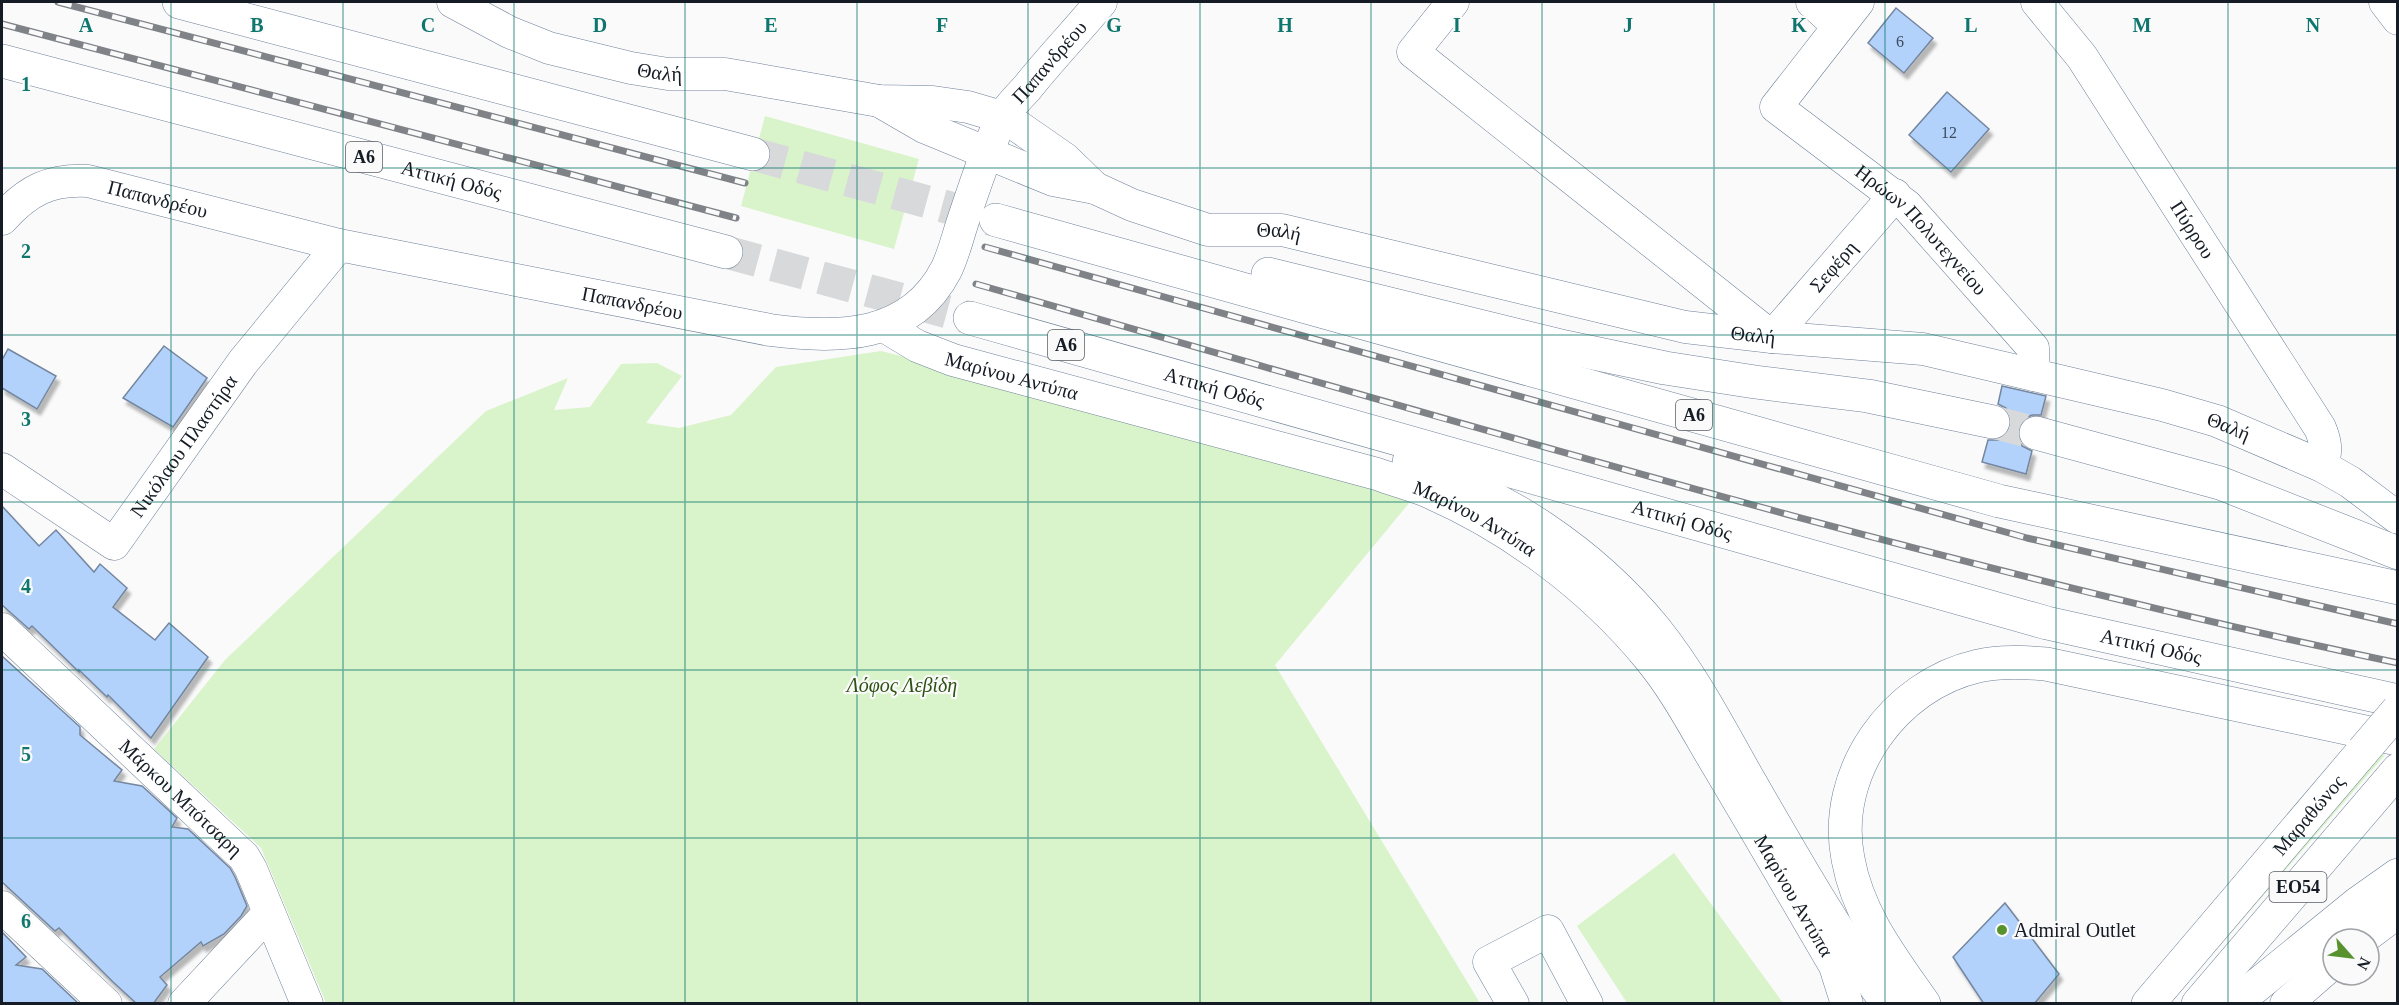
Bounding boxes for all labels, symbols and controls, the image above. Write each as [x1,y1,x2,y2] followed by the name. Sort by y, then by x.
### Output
[79,14,94,36] text: A
[250,14,264,36] text: B
[421,14,435,36] text: C
[593,14,607,36] text: D
[764,14,778,36] text: E
[936,14,948,36] text: F
[1106,14,1122,36] text: G
[1277,14,1293,36] text: H
[1453,14,1461,36] text: I
[1623,14,1633,36] text: J
[1791,14,1807,36] text: K
[1964,14,1978,36] text: L
[2133,14,2152,36] text: M
[2306,14,2321,36] text: N
[1008,16,1091,108] street label: Παπανδρέου
[1896,33,1904,50] house number: 6
[636,58,682,86] street label: Θαλή
[21,73,31,95] text: 1
[1941,124,1957,141] house number: 12
[346,142,382,172] road number: Α6
[399,156,504,203] street label: Αττική Οδός
[1851,160,1992,299] street label: Ηρώων Πολυτεχνείου
[105,175,210,222] street label: Παπανδρέου
[2166,197,2219,263] street label: Πύρρου
[1257,219,1304,246] street label: Θαλή
[1805,236,1862,296] street label: Σεφέρη
[21,240,31,262] text: 2
[580,282,685,324] street label: Παπανδρέου
[1730,321,1777,349] street label: Θαλή
[1048,330,1084,360] road number: Α6
[943,347,1081,404] street label: Μαρίνου Αντύπα
[1162,363,1267,412] street label: Αττική Οδός
[126,370,242,521] street label: Νικόλαου Πλαστήρα
[1676,400,1712,430] road number: Α6
[21,408,31,430] text: 3
[2205,408,2254,446] street label: Θαλή
[1410,476,1541,561] street label: Μαρίνου Αντύπα
[1629,495,1735,544] street label: Αττική Οδός
[21,575,31,597] text: 4
[2098,624,2204,668] street label: Αττική Οδός
[845,674,957,697] park label: Λόφος Λεβίδη
[115,735,247,861] street label: Μάρκου Μπότσαρη
[21,743,31,765] text: 5
[2268,770,2349,860] street label: Μαραθώνος
[1750,831,1838,961] street label: Μαρίνου Αντύπα
[2270,872,2326,902] road number: ΕΟ54
[21,910,31,932] text: 6
[2014,919,2136,941] place label: Admiral Outlet
[1995,923,2009,937] marker: Admiral Outlet
[2321,927,2381,987] north arrow
[2353,955,2374,973] text: N

